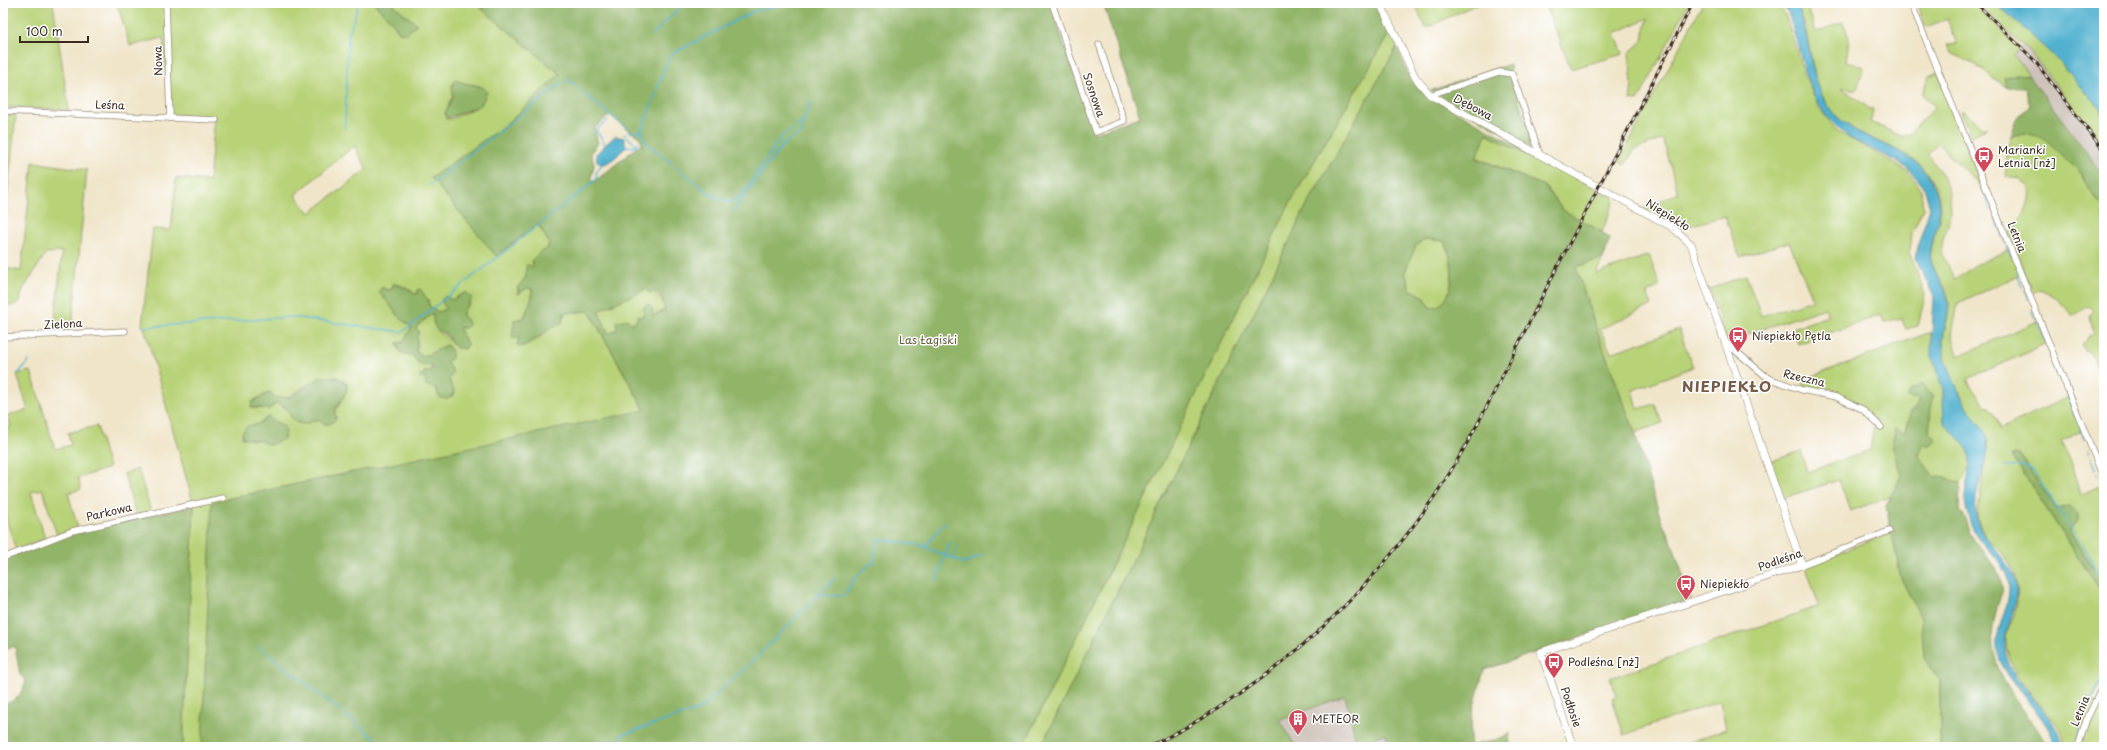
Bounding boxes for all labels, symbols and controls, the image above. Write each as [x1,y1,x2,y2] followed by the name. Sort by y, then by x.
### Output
[20,18,88,44] scale bar
[26,22,63,40] text: 100 m
[148,46,167,76] street label: Nowa
[1079,70,1110,119] street label: Sosnowa
[1451,89,1496,124] street label: Dębowa
[95,95,125,114] street label: Leśna
[1998,141,2056,171] place label: Marianki Letnia [nż]
[1973,145,1995,173] bus stop icon: Marianki Letnia [nż]
[1643,194,1694,235] street label: Niepiekło
[2004,219,2031,255] street label: Letnia
[43,314,83,333] street label: Zielona
[1727,325,1749,353] bus stop icon: Niepiekło Pętla
[1752,327,1831,344] place label: Niepiekło Pętla
[899,331,957,348] park label: Las Łagiski
[1782,364,1827,391] street label: Rzeczna
[1682,374,1772,397] district label: NIEPIEKŁO
[84,498,134,525] street label: Parkowa
[1755,544,1804,575] street label: Podleśna
[1675,573,1697,601] bus stop icon: Niepiekło
[1700,575,1749,592] place label: Niepiekło
[1543,651,1565,679] bus stop icon: Podleśna [nż]
[1568,653,1639,670] place label: Podleśna [nż]
[1557,684,1586,730] street label: Podłosie
[2065,693,2094,729] street label: Letnia
[1287,708,1309,736] building icon: METEOR
[1312,710,1359,727] place label: METEOR

